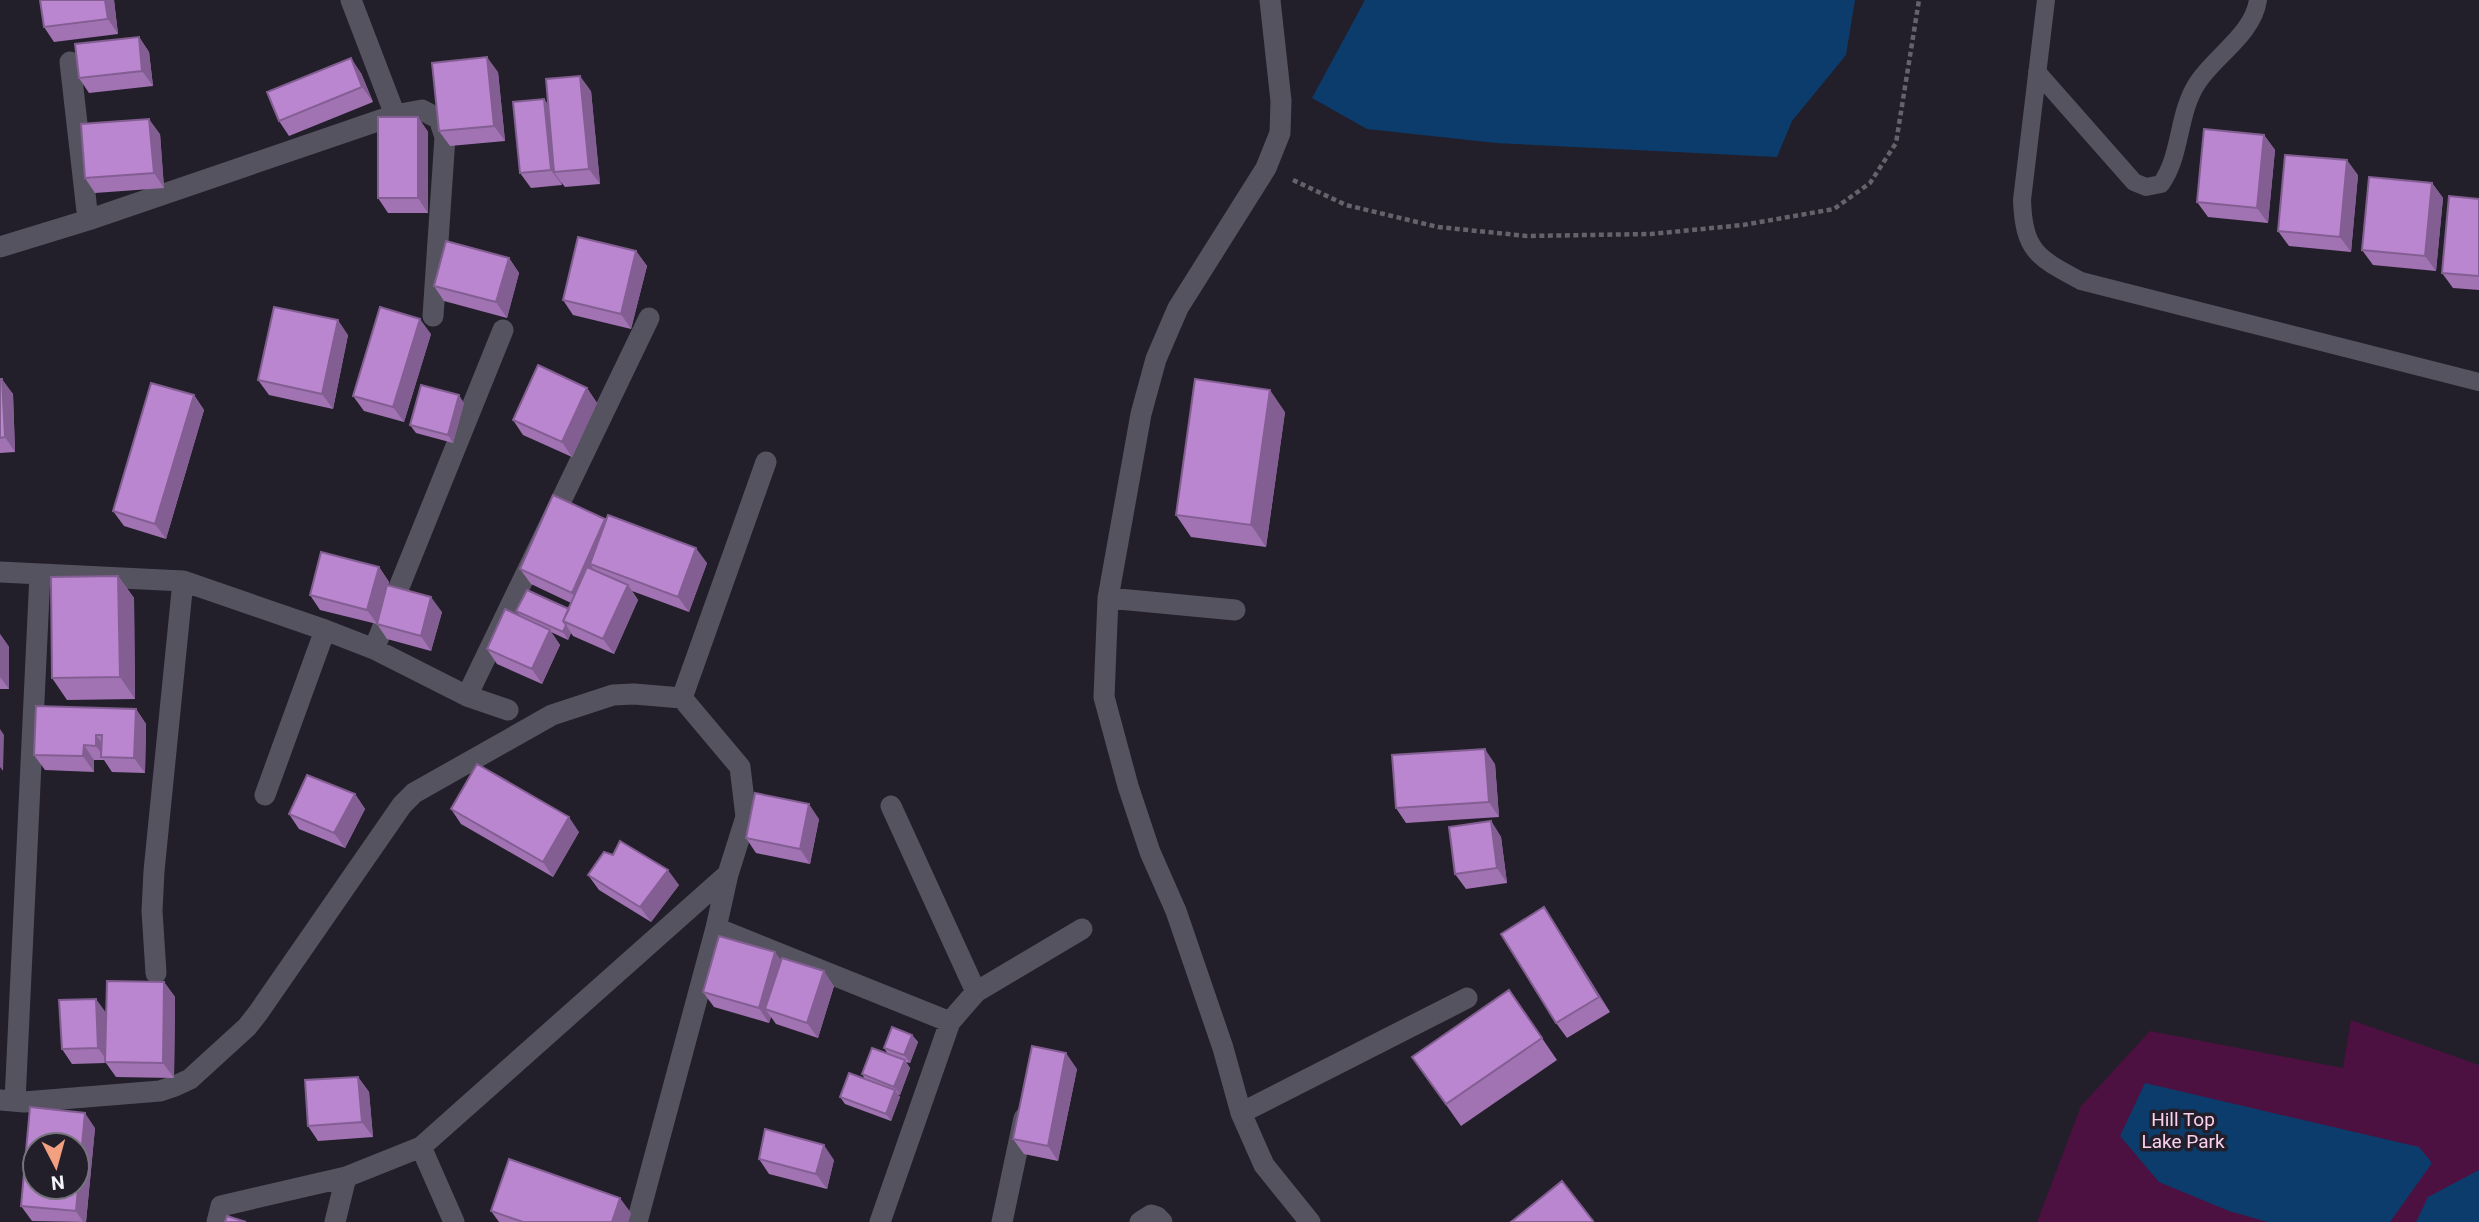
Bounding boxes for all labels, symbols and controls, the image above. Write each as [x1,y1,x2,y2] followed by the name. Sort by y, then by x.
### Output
[2141,1108,2225,1153] park label: Hill Top Lake Park
[21,1131,91,1201] north arrow
[50,1170,66,1195] text: N

